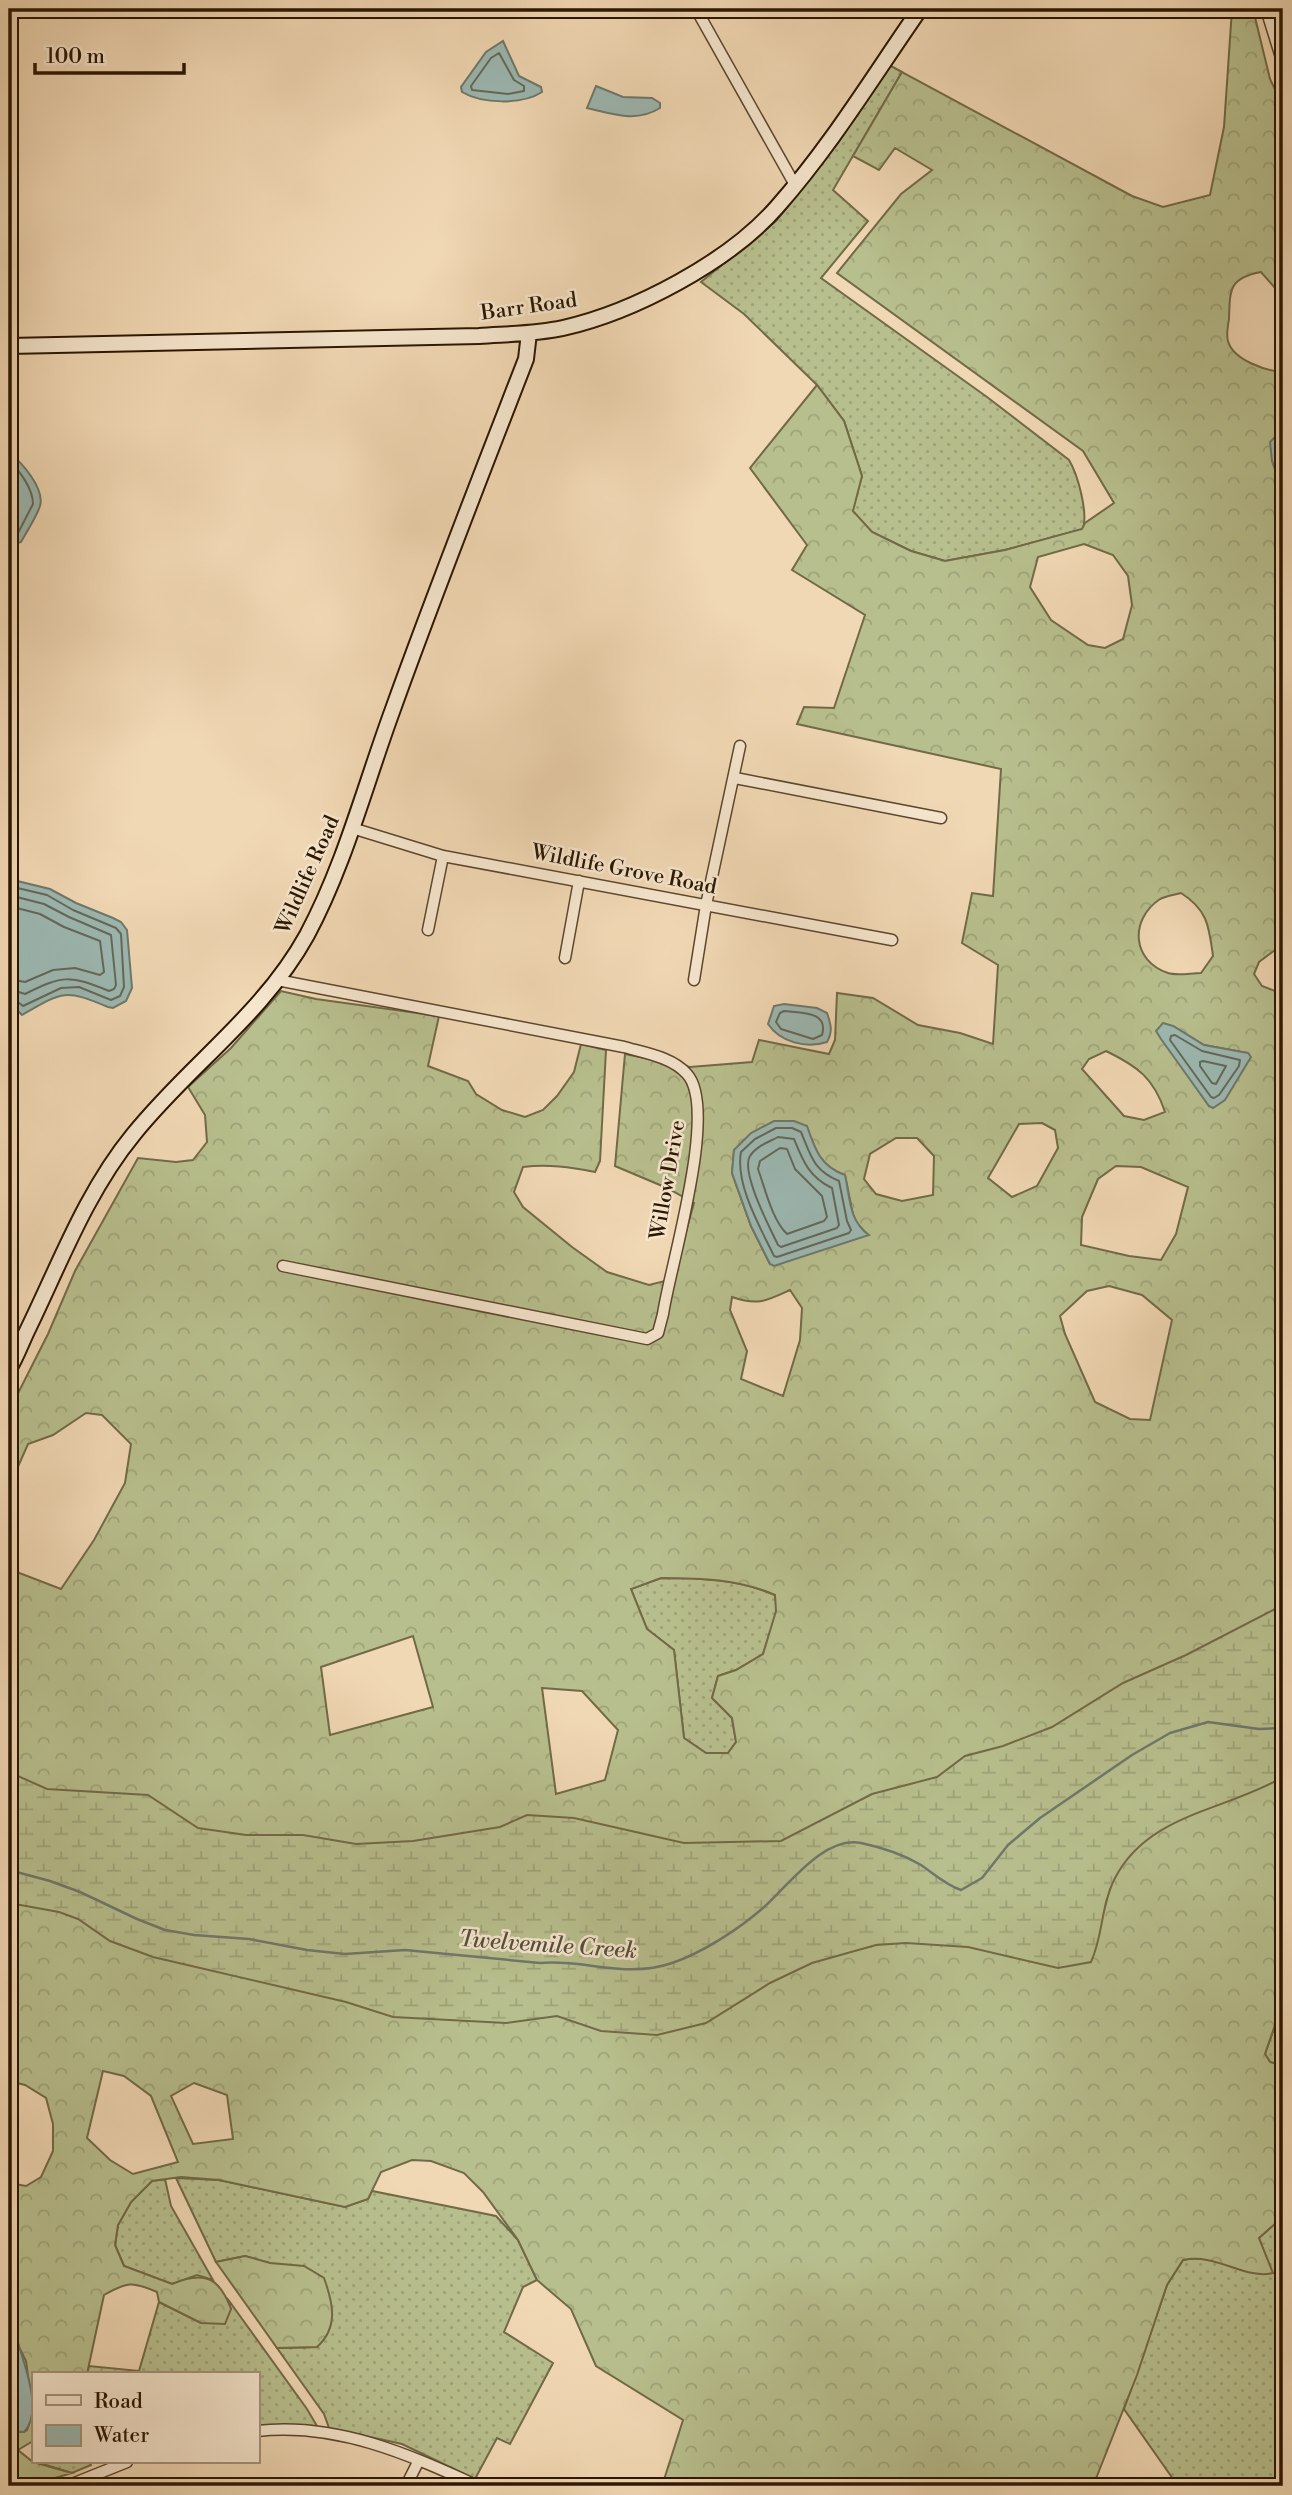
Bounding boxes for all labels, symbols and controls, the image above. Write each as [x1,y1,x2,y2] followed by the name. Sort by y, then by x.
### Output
[35,32,184,76] scale bar
[46,44,105,70] text: 100 m
[478,287,579,327] street label: Barr Road
[270,811,346,939] street label: Wildlife Road
[528,839,719,901] street label: Wildlife Grove Road
[644,1118,691,1243] street label: Willow Drive
[458,1925,638,1965] water label: Twelvemile Creek
[32,2372,259,2464] legend
[94,2389,143,2415] text: Road
[93,2423,149,2449] text: Water

